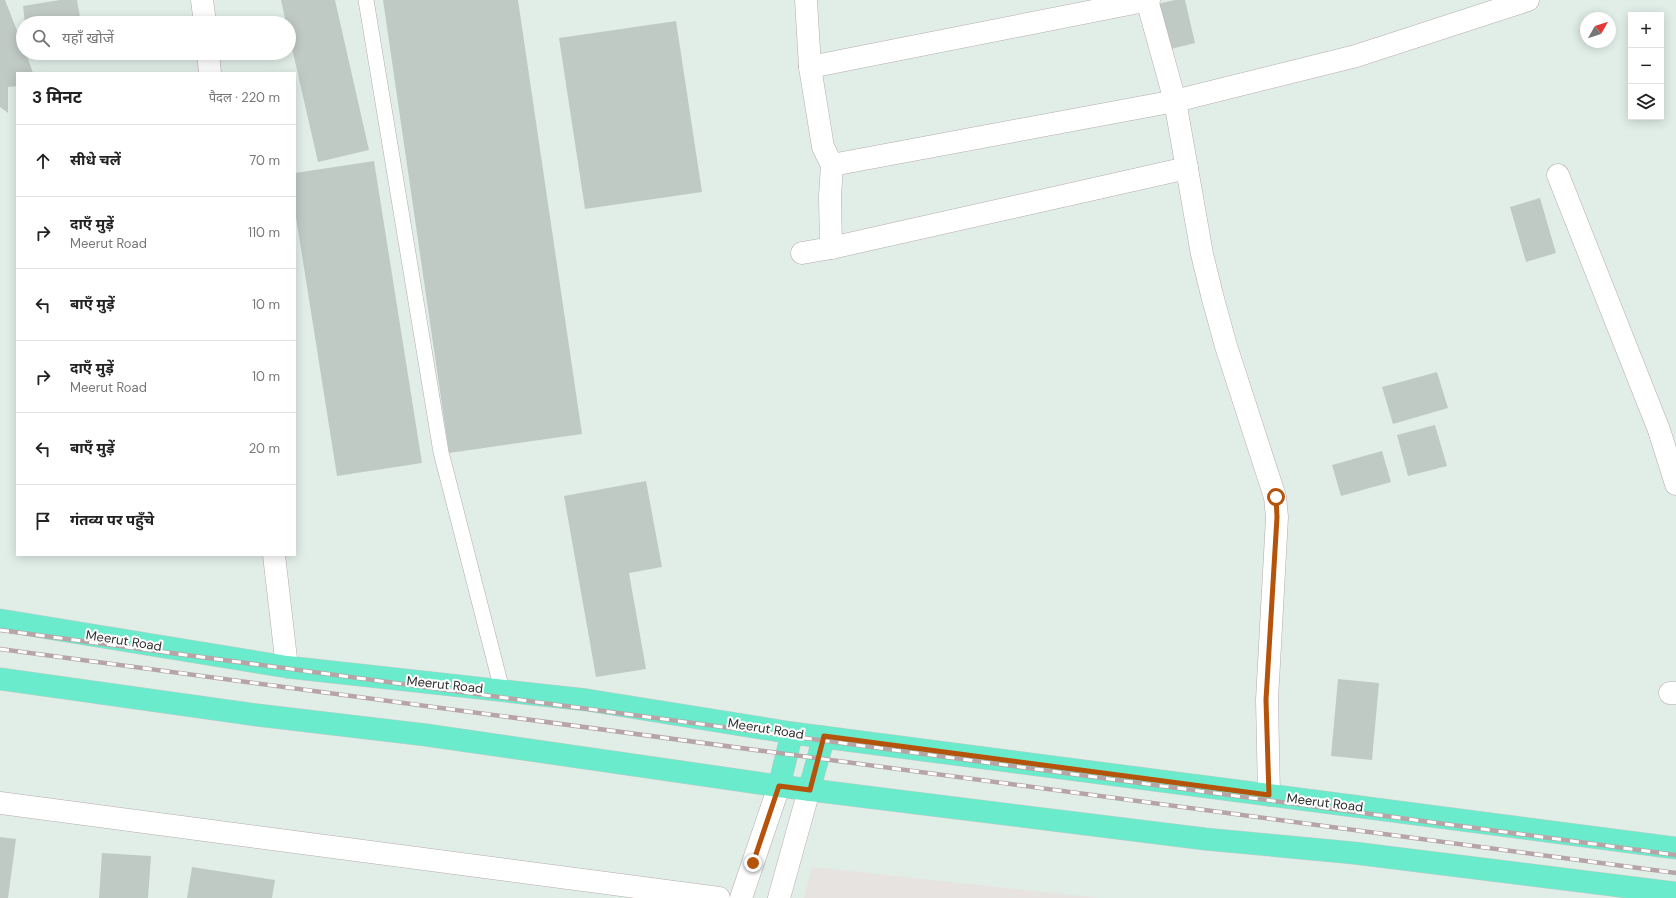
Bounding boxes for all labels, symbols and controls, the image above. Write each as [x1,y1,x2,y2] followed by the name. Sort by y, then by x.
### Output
[1580,12,1616,48] north arrow
[1628,12,1664,120] map controls
[1628,12,1664,48] button: +
[16,16,296,60] search box
[30,27,52,49] icon: search
[62,28,114,48] text: यहाँ खोजें
[1628,48,1664,84] button: −
[1628,84,1664,120] button: layers
[32,86,82,108] text: 3 मिनट
[209,89,280,106] text: पैदल · 220 m
[32,150,54,172] icon: ahead
[70,150,121,170] text: सीधे चलें
[249,152,280,169] text: 70 m
[70,214,114,234] text: दाएँ मुड़ें
[32,222,54,244] icon: right
[248,224,280,241] text: 110 m
[70,235,147,252] text: Meerut Road
[32,294,54,316] icon: left
[70,294,115,314] text: बाएँ मुड़ें
[252,296,280,313] text: 10 m
[70,358,114,378] text: दाएँ मुड़ें
[32,366,54,388] icon: right
[252,368,280,385] text: 10 m
[70,379,147,396] text: Meerut Road
[32,438,54,460] icon: left
[70,438,115,458] text: बाएँ मुड़ें
[249,440,280,457] text: 20 m
[1267,488,1285,506] route start
[32,510,54,532] icon: arrive
[70,510,154,530] text: गंतव्य पर पहुँचे
[85,626,163,655] street label: Meerut Road
[406,672,484,697] street label: Meerut Road
[727,714,805,743] street label: Meerut Road
[1286,789,1364,816] street label: Meerut Road
[744,854,762,872] route end

